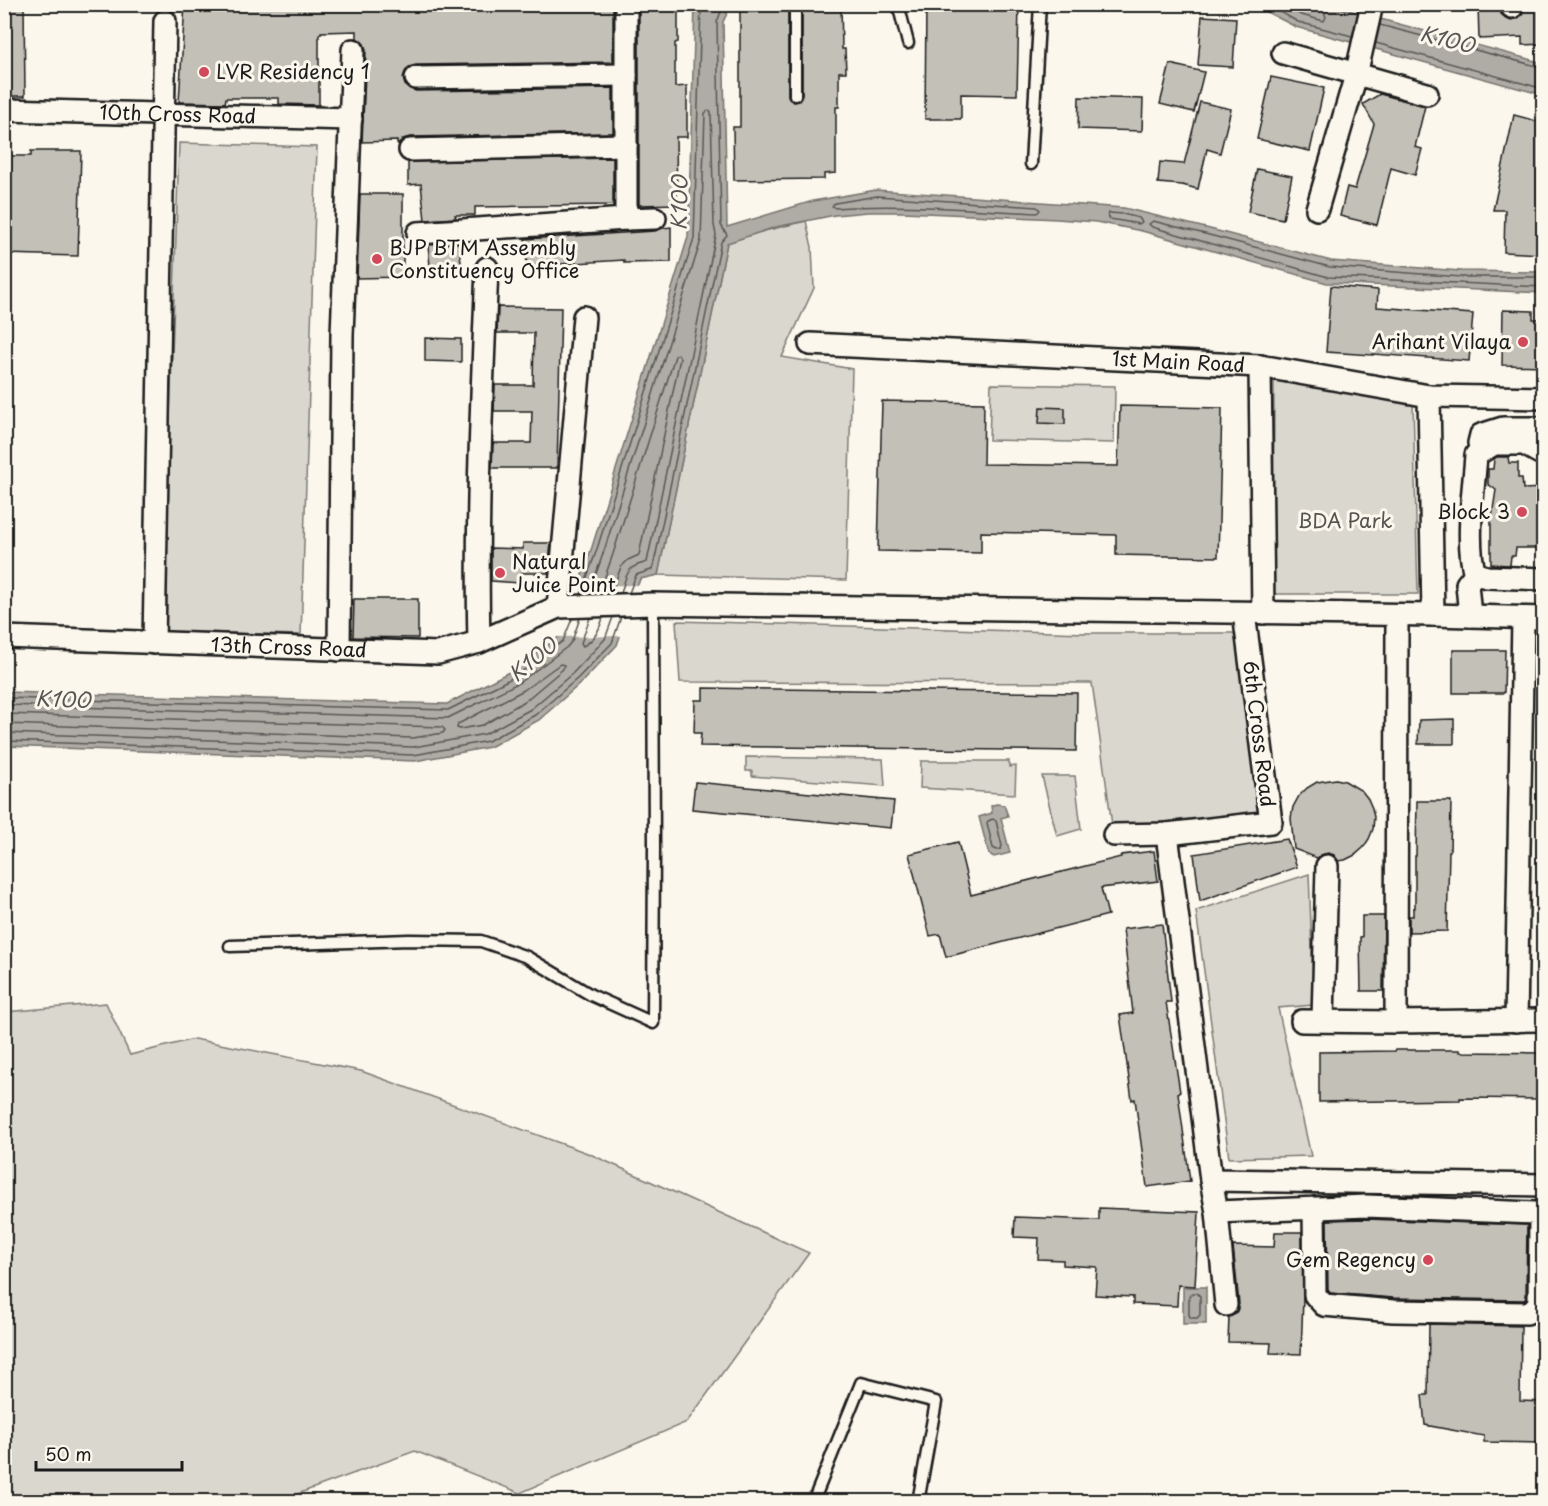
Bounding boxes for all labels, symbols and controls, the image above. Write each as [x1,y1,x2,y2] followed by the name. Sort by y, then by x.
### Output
[1417,16,1479,61] water label: K100
[216,56,370,86] place label: LVR Residency 1
[197,65,211,79] marker: LVR Residency 1
[99,96,257,131] street label: 10th Cross Road
[662,174,695,231] water label: K100
[389,232,579,285] place label: BJP BTM Assembly Constituency Office
[370,252,384,266] marker: BJP BTM Assembly Constituency Office
[1372,326,1511,356] place label: Arihant Vilaya
[1516,335,1530,349] marker: Arihant Vilaya
[1111,343,1246,379] street label: 1st Main Road
[1437,496,1510,526] place label: Block 3
[1298,505,1392,535] park label: BDA Park
[1515,505,1529,519] marker: Block 3
[512,546,616,599] place label: Natural Juice Point
[493,566,507,580] marker: Natural Juice Point
[500,628,564,688] water label: K100
[210,629,367,664] street label: 13th Cross Road
[1236,659,1284,809] street label: 6th Cross Road
[35,681,93,715] water label: K100
[1286,1244,1416,1274] place label: Gem Regency
[1421,1253,1435,1267] marker: Gem Regency
[36,1434,182,1472] scale bar
[45,1440,92,1467] text: 50 m

